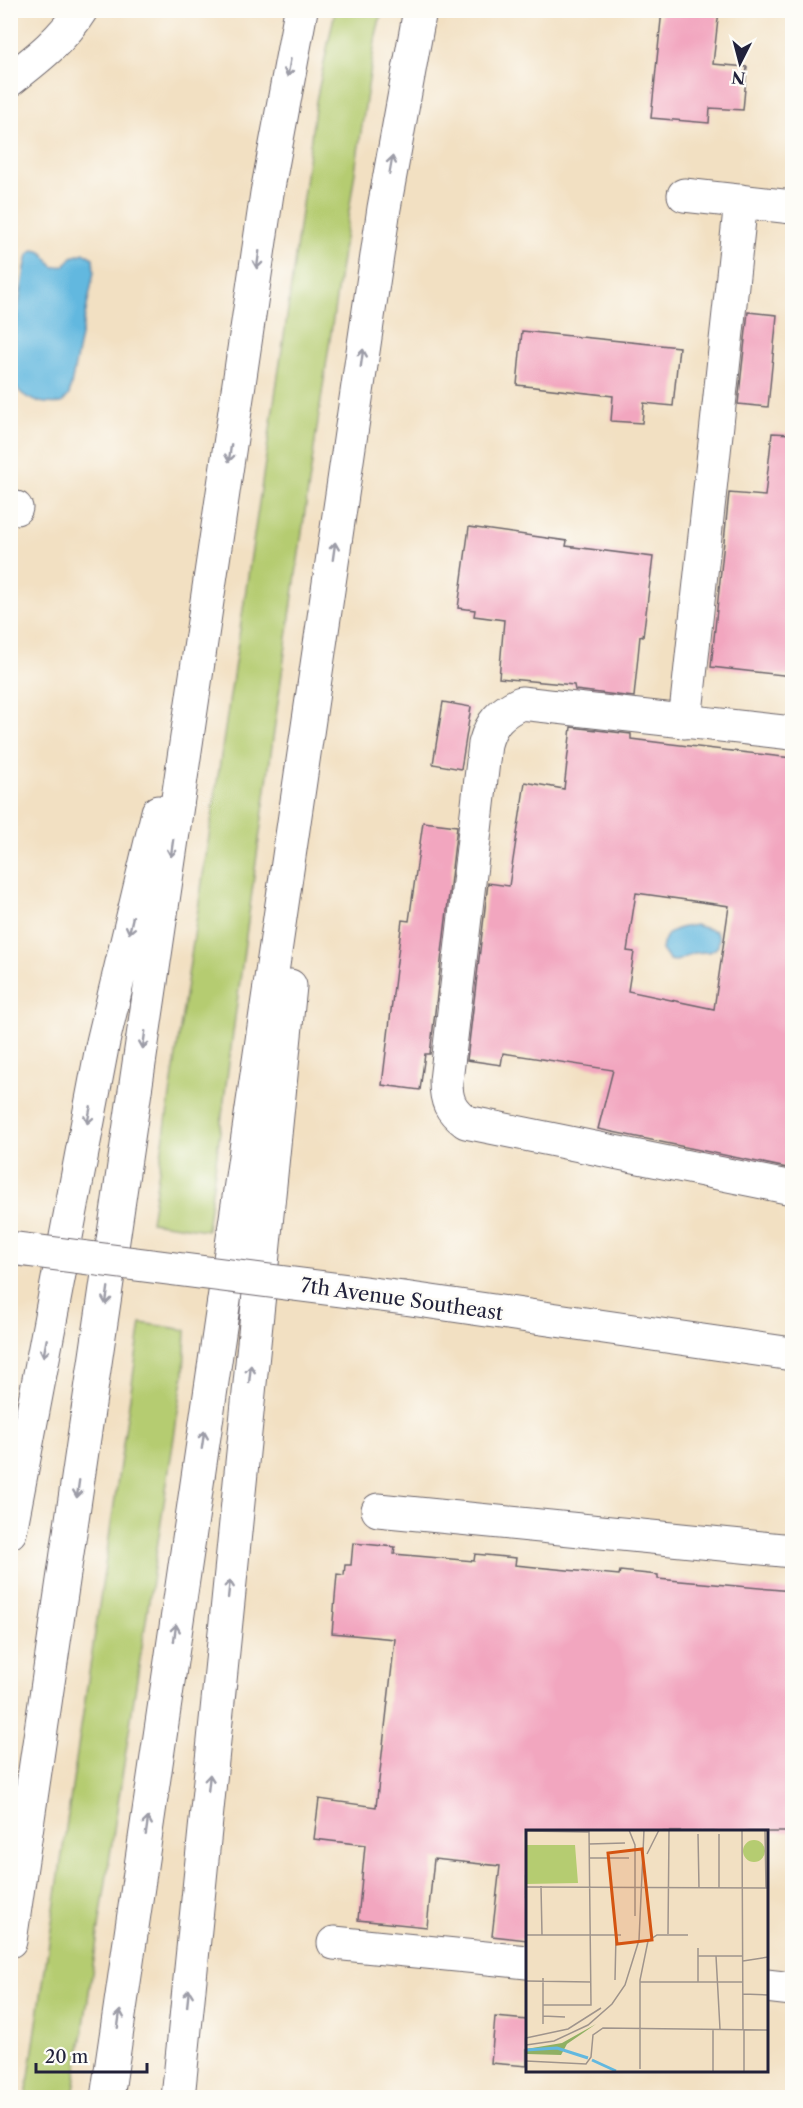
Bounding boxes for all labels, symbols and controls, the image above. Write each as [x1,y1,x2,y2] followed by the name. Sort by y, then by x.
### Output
[710,33,770,93] north arrow
[283,57,294,77] one-way arrow
[730,67,746,89] text: N
[386,156,397,176] one-way arrow
[252,250,263,270] one-way arrow
[357,349,368,368] one-way arrow
[224,443,235,463] one-way arrow
[329,542,340,561] one-way arrow
[167,837,178,857] one-way arrow
[124,915,136,934] one-way arrow
[138,1030,149,1050] one-way arrow
[83,1105,94,1125] one-way arrow
[299,1273,505,1325] street label: 7th Avenue Southeast
[101,1285,112,1305] one-way arrow
[39,1338,50,1358] one-way arrow
[245,1364,256,1384] one-way arrow
[197,1431,208,1450] one-way arrow
[72,1478,83,1498] one-way arrow
[224,1579,235,1599] one-way arrow
[169,1624,180,1643] one-way arrow
[204,1773,215,1793] one-way arrow
[141,1816,152,1836] one-way arrow
[526,1830,767,2072] inset map
[183,1988,194,2008] one-way arrow
[113,2009,124,2029] one-way arrow
[36,2036,147,2074] scale bar
[45,2046,89,2068] text: 20 m

